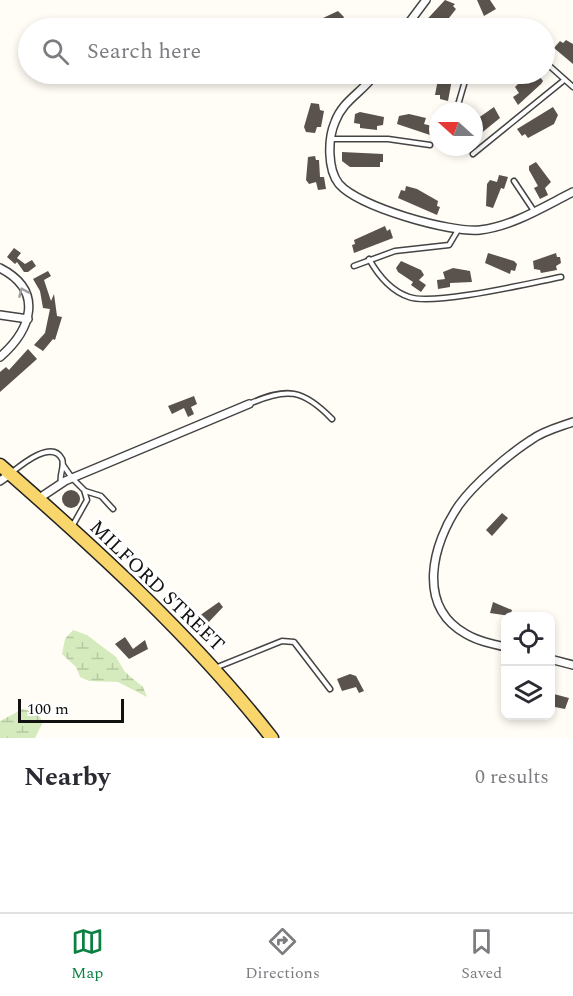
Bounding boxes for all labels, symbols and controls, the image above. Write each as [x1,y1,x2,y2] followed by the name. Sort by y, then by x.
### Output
[18,18,555,84] search box
[39,35,72,68] icon: search
[87,35,201,68] text: Search here
[429,102,483,156] north arrow
[18,287,30,298] one-way arrow
[82,513,232,659] street label: MILFORD STREET
[501,612,555,720] map controls
[501,612,555,666] button: locate
[501,666,555,720] button: layers
[18,696,124,724] scale bar
[27,697,69,721] text: 100 m
[24,757,110,797] text: Nearby
[475,762,549,792] text: 0 results
[71,925,104,985] tab: Map
[245,925,320,985] tab: Directions
[461,925,502,985] tab: Saved

